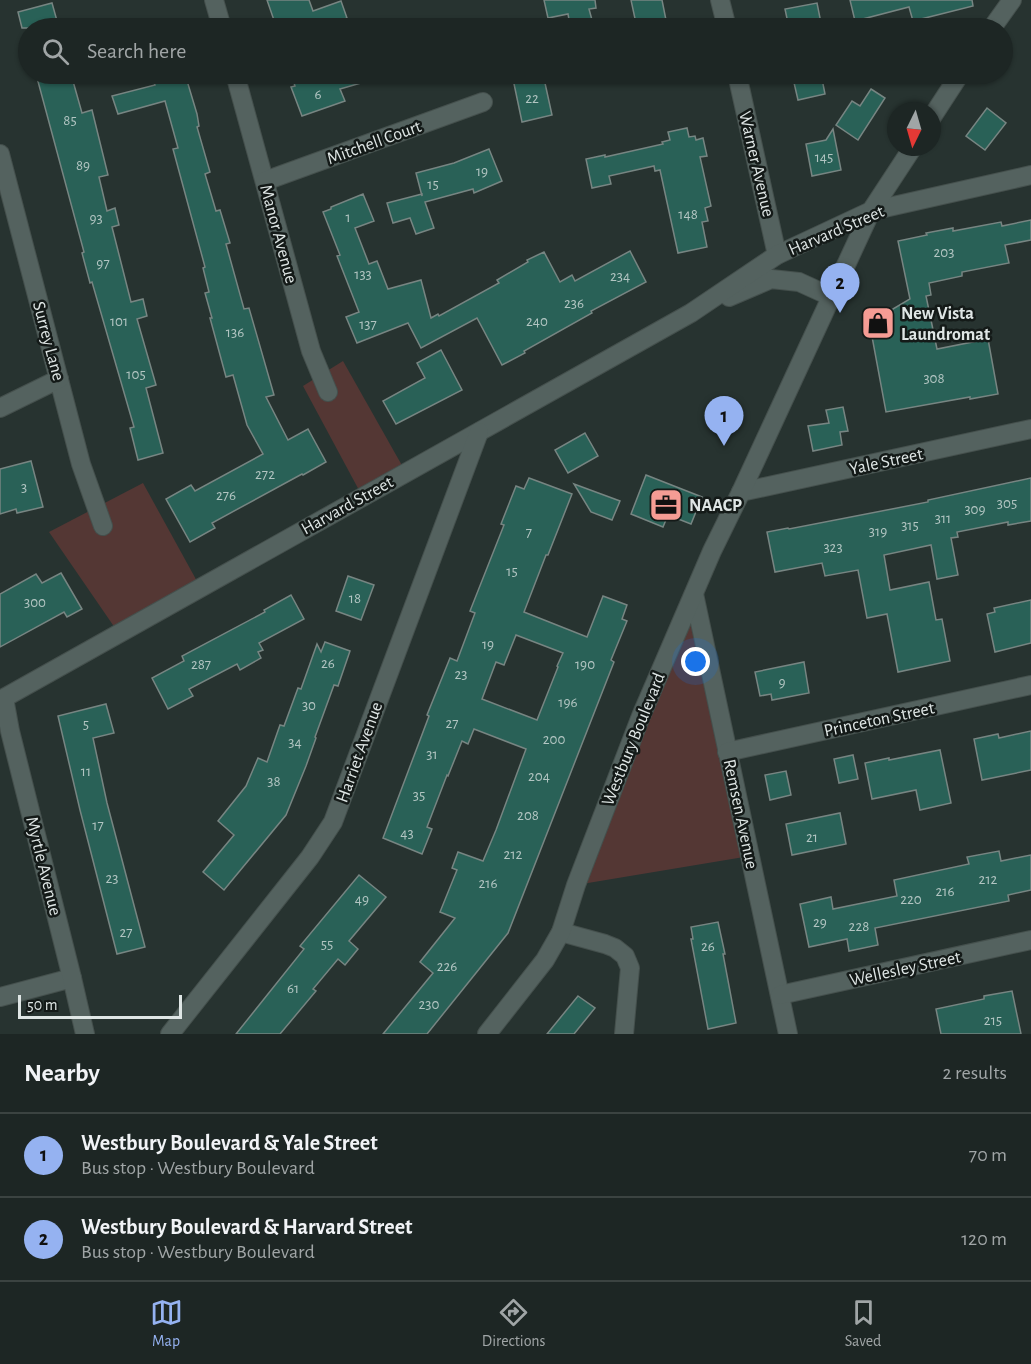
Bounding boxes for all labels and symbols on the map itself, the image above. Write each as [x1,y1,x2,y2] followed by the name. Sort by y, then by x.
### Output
[314,87,322,102] house number: 6
[525,91,539,106] house number: 22
[887,102,941,156] north arrow
[735,110,777,219] street label: Warner Avenue
[63,113,77,128] house number: 85
[325,117,424,168] street label: Mitchell Court
[815,150,833,165] house number: 145
[76,158,90,173] house number: 89
[476,164,488,179] house number: 19
[427,177,439,192] house number: 15
[256,183,300,286] street label: Manor Avenue
[786,203,887,259] street label: Harvard Street
[678,207,698,222] house number: 148
[345,210,351,225] house number: 1
[89,211,103,226] house number: 93
[934,245,954,260] house number: 203
[96,256,110,271] house number: 97
[820,264,860,313] pin: 2
[354,267,372,282] house number: 133
[610,269,630,284] house number: 234
[564,296,584,311] house number: 236
[29,300,67,383] street label: Surrey Lane
[860,305,896,341] shop icon: New Vista Laundromat
[901,305,990,344] place label: New Vista Laundromat
[110,314,128,329] house number: 101
[526,314,548,329] house number: 240
[359,317,377,332] house number: 137
[226,325,244,340] house number: 136
[126,367,146,382] house number: 105
[923,371,945,386] house number: 308
[704,396,744,446] pin: 1
[848,445,925,479] street label: Yale Street
[255,467,275,482] house number: 272
[298,473,397,538] street label: Harvard Street
[21,480,27,495] house number: 3
[648,487,684,523] office icon: NAACP
[216,488,236,503] house number: 276
[997,496,1017,511] house number: 305
[689,497,742,515] place label: NAACP
[964,502,986,517] house number: 309
[935,511,951,526] house number: 311
[901,518,919,533] house number: 315
[869,524,887,539] house number: 319
[526,525,532,540] house number: 7
[823,540,843,555] house number: 323
[506,564,518,579] house number: 15
[349,591,361,606] house number: 18
[24,595,46,610] house number: 300
[482,637,494,652] house number: 19
[681,647,710,676] your location
[321,656,335,671] house number: 26
[191,657,211,672] house number: 287
[575,657,595,672] house number: 190
[454,667,468,682] house number: 23
[599,670,669,808] street label: Westbury Boulevard
[778,675,786,690] house number: 9
[558,695,578,710] house number: 196
[302,698,316,713] house number: 30
[822,699,936,740] street label: Princeton Street
[333,700,386,805] street label: Harriet Avenue
[445,716,459,731] house number: 27
[83,717,89,732] house number: 5
[543,732,565,747] house number: 200
[288,735,302,750] house number: 34
[426,747,438,762] house number: 31
[720,758,760,871] street label: Remsen Avenue
[81,764,91,779] house number: 11
[528,769,550,784] house number: 204
[267,774,281,789] house number: 38
[413,788,425,803] house number: 35
[517,808,539,823] house number: 208
[22,815,64,918] street label: Myrtle Avenue
[92,818,104,833] house number: 17
[400,826,414,841] house number: 43
[806,830,818,845] house number: 21
[504,847,523,862] house number: 212
[105,871,119,886] house number: 23
[979,872,998,887] house number: 212
[478,876,498,891] house number: 216
[935,884,955,899] house number: 216
[355,892,369,907] house number: 49
[900,892,922,907] house number: 220
[813,915,827,930] house number: 29
[849,919,869,934] house number: 228
[119,925,133,940] house number: 27
[321,937,333,952] house number: 55
[701,939,715,954] house number: 26
[848,948,963,990] street label: Wellesley Street
[437,959,457,974] house number: 226
[287,981,299,996] house number: 61
[18,992,182,1020] scale bar
[419,997,440,1012] house number: 230
[984,1013,1002,1028] house number: 215

